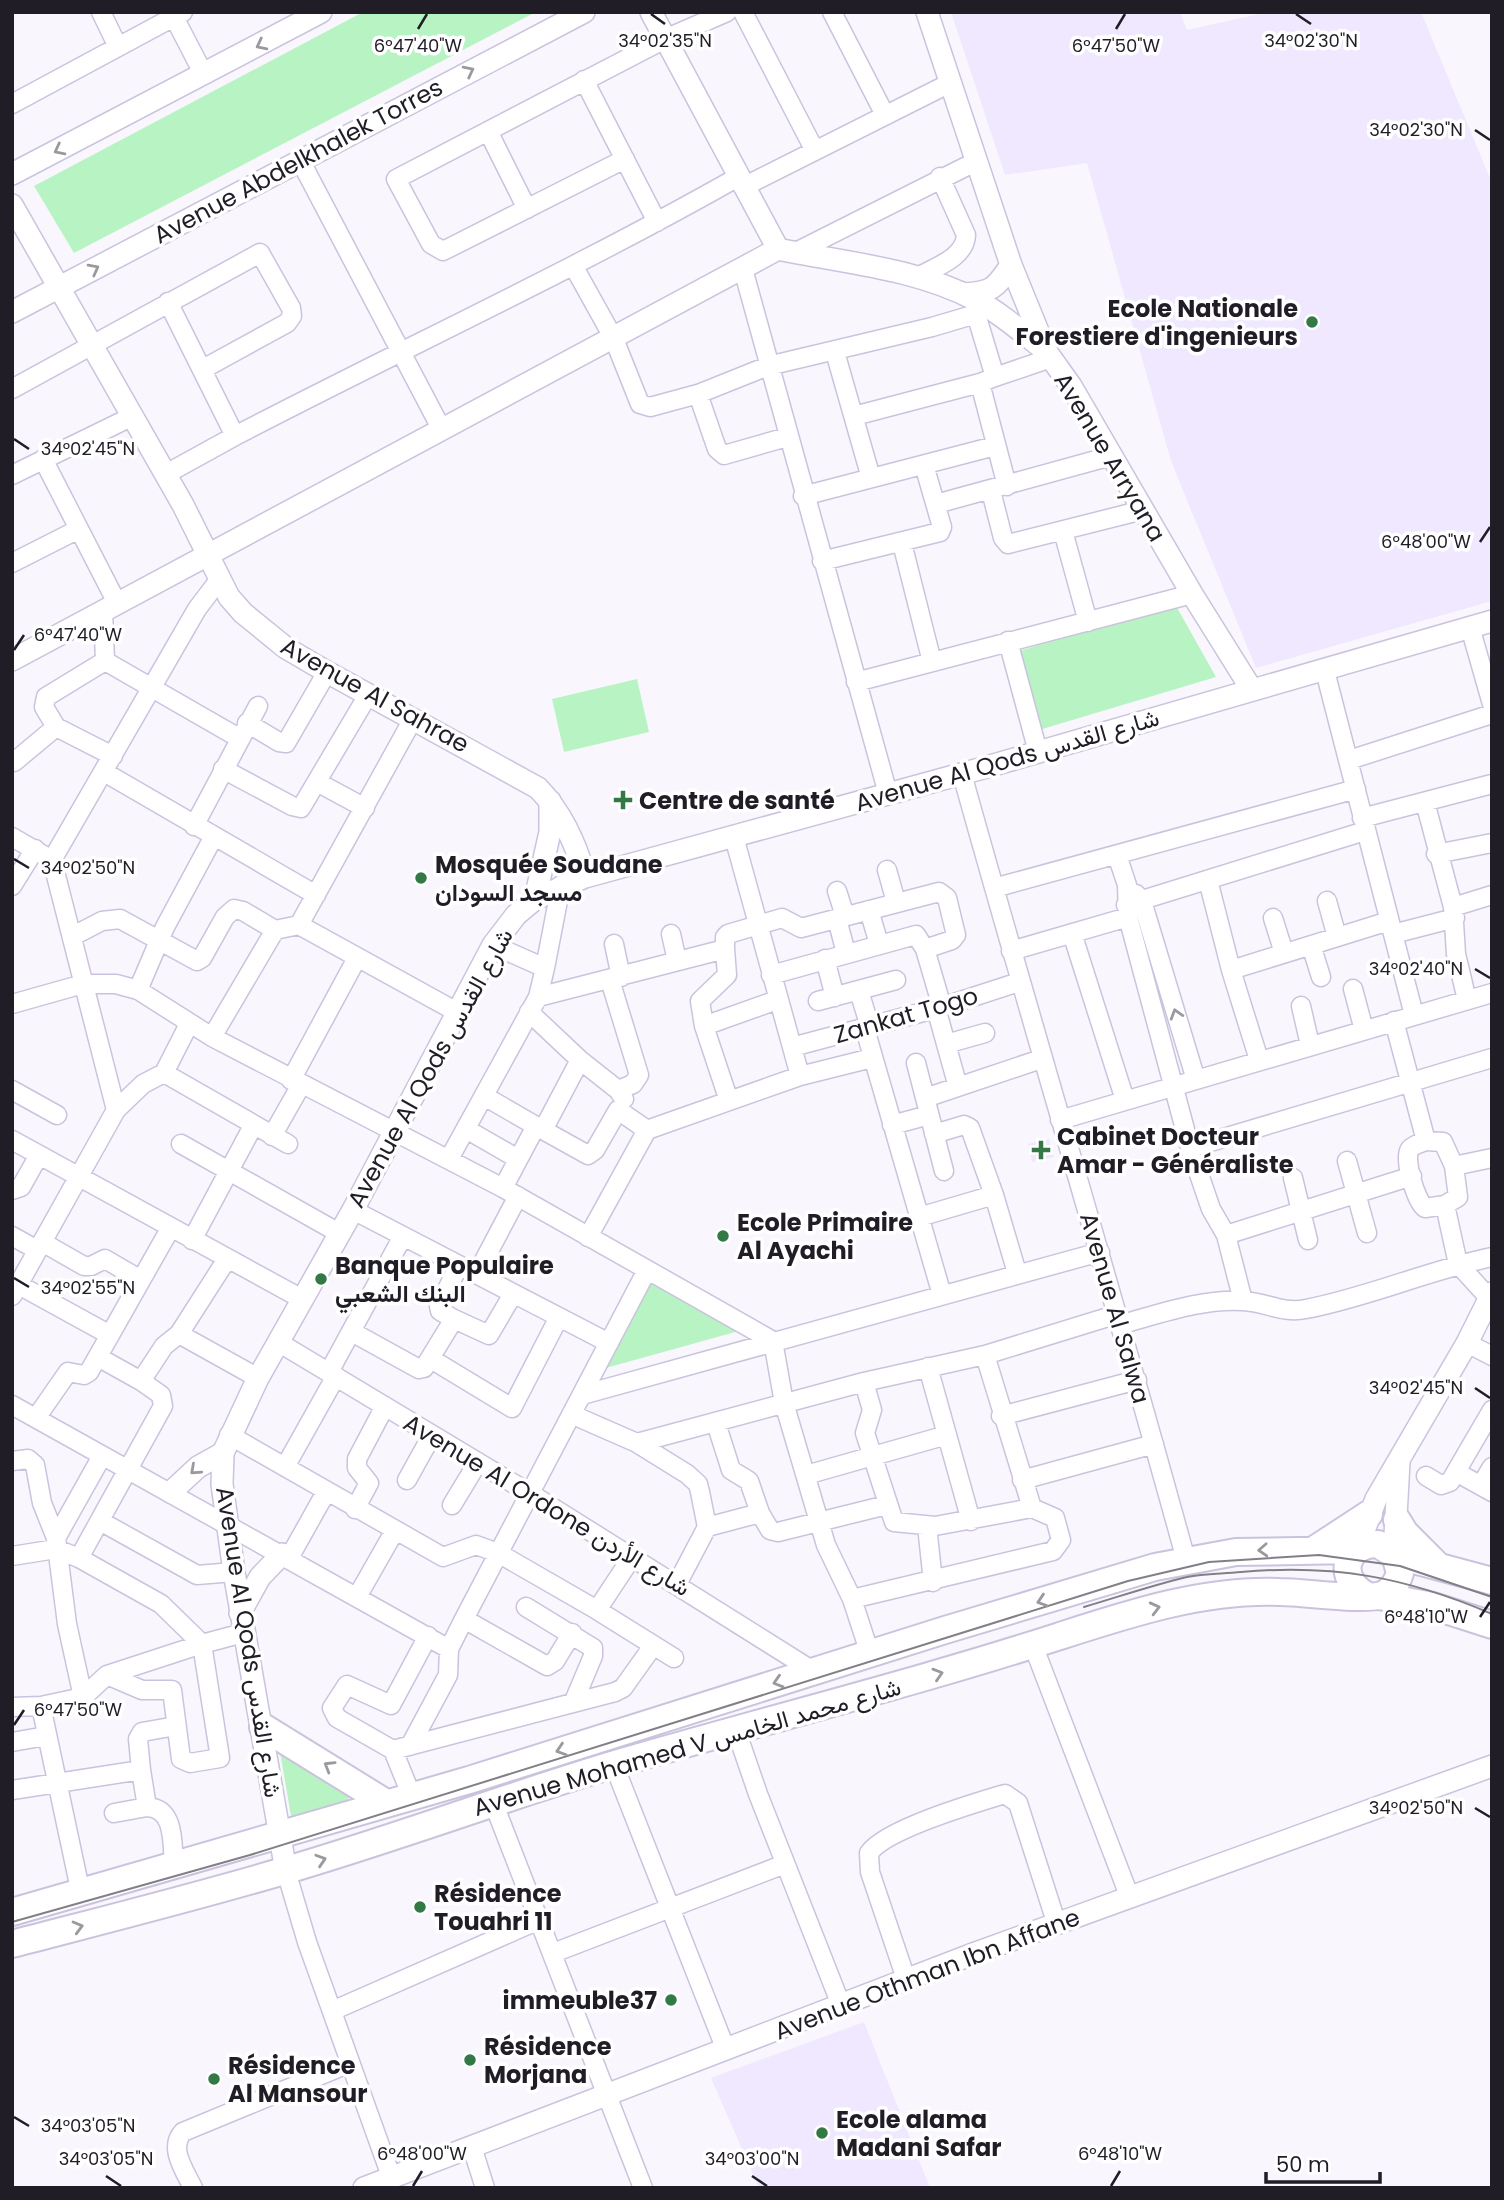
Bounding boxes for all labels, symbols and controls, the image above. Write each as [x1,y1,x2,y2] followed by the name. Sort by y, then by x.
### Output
[618,28,712,53] text: 34°02'35"N
[1264,28,1358,53] text: 34°02'30"N
[374,33,463,58] text: 6°47'40"W
[1072,33,1161,58] text: 6°47'50"W
[256,36,268,50] one-way arrow
[462,66,474,79] one-way arrow
[148,71,448,251] street label: Avenue Abdelkhalek Torres
[1369,117,1463,142] text: 34°02'30"N
[54,141,66,155] one-way arrow
[87,264,100,277] one-way arrow
[1016,292,1298,353] place label: Ecole Nationale Forestiere d'ingenieurs
[1304,314,1320,330] marker: Ecole Nationale Forestiere d'ingenieurs
[1046,366,1174,548] street label: Avenue Arryana
[41,436,135,461] text: 34°02'45"N
[1381,529,1471,554] text: 6°48'00"W
[34,622,123,647] text: 6°47'40"W
[275,629,475,761] street label: Avenue Al Sahrae
[851,701,1163,819] street label: Avenue Al Qods شارع القدس
[639,784,835,817] place label: Centre de santé
[613,790,633,810] marker: Centre de santé
[435,848,663,909] place label: Mosquée Soudane مسجد السودان
[41,855,135,880] text: 34°02'50"N
[413,870,429,886] marker: Mosquée Soudane مسجد السودان
[339,922,521,1214] street label: Avenue Al Qods شارع القدس
[1369,956,1463,981] text: 34°02'40"N
[830,979,982,1051] street label: Zankat Togo
[1169,1009,1184,1021] one-way arrow
[1057,1120,1294,1181] place label: Cabinet Docteur Amar - Généraliste
[1031,1140,1051,1160] marker: Cabinet Docteur Amar - Généraliste
[737,1206,913,1267] place label: Ecole Primaire Al Ayachi
[1072,1209,1158,1407] street label: Avenue Al Salwa
[715,1228,731,1244] marker: Ecole Primaire Al Ayachi
[335,1249,554,1314] place label: Banque Populaire البنك الشعبي
[313,1271,329,1287] marker: Banque Populaire البنك الشعبي
[41,1275,135,1300] text: 34°02'55"N
[1369,1375,1463,1400] text: 34°02'45"N
[397,1406,697,1604] street label: Avenue Al Ordone شارع الأردن
[190,1462,203,1474] one-way arrow
[208,1484,290,1800] street label: Avenue Al Qods شارع القدس
[1258,1543,1269,1558] one-way arrow
[1037,1592,1049,1607] one-way arrow
[1149,1602,1161,1617] one-way arrow
[1384,1604,1469,1629] text: 6°48'10"W
[931,1668,943,1683] one-way arrow
[469,1670,905,1824] street label: Avenue Mohamed V شارع محمد الخامس
[773,1674,785,1689] one-way arrow
[34,1697,123,1722] text: 6°47'50"W
[555,1741,567,1756] one-way arrow
[323,1761,336,1774] one-way arrow
[1369,1795,1463,1820] text: 34°02'50"N
[315,1853,327,1868] one-way arrow
[434,1877,562,1938] place label: Résidence Touahri 11
[412,1899,428,1915] marker: Résidence Touahri 11
[770,1900,1084,2048] street label: Avenue Othman Ibn Affane
[72,1921,84,1935] one-way arrow
[503,1984,657,2017] place label: immeuble37
[663,1992,679,2008] marker: immeuble37
[484,2030,612,2091] place label: Résidence Morjana
[228,2049,368,2110] place label: Résidence Al Mansour
[462,2052,478,2068] marker: Résidence Morjana
[206,2071,222,2087] marker: Résidence Al Mansour
[836,2103,1002,2164] place label: Ecole alama Madani Safar
[41,2113,135,2138] text: 34°03'05"N
[814,2125,830,2141] marker: Ecole alama Madani Safar
[1266,2140,1380,2184] scale bar
[377,2141,467,2166] text: 6°48'00"W
[1078,2141,1163,2166] text: 6°48'10"W
[59,2146,153,2171] text: 34°03'05"N
[705,2146,799,2171] text: 34°03'00"N
[1276,2150,1330,2179] text: 50 m

